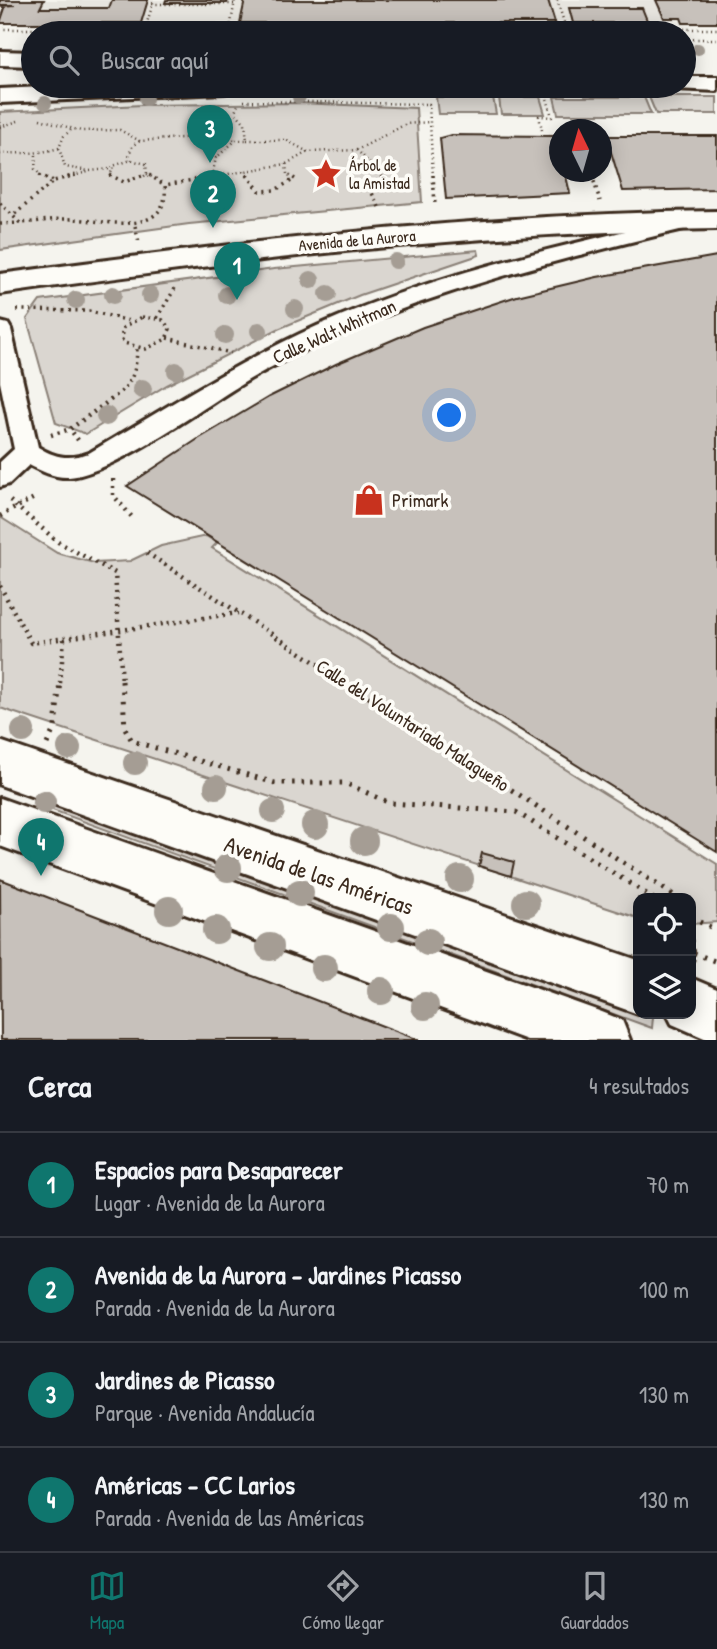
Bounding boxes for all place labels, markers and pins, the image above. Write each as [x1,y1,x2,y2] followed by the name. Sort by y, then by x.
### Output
[187,105,233,163] pin: 3
[349,154,410,194] place label: Árbol de la Amistad
[309,157,343,191] place icon: Árbol de la Amistad
[190,170,236,228] pin: 2
[214,242,260,300] pin: 1
[352,483,386,517] shop icon: Primark
[392,487,448,513] place label: Primark
[18,818,64,876] pin: 4

